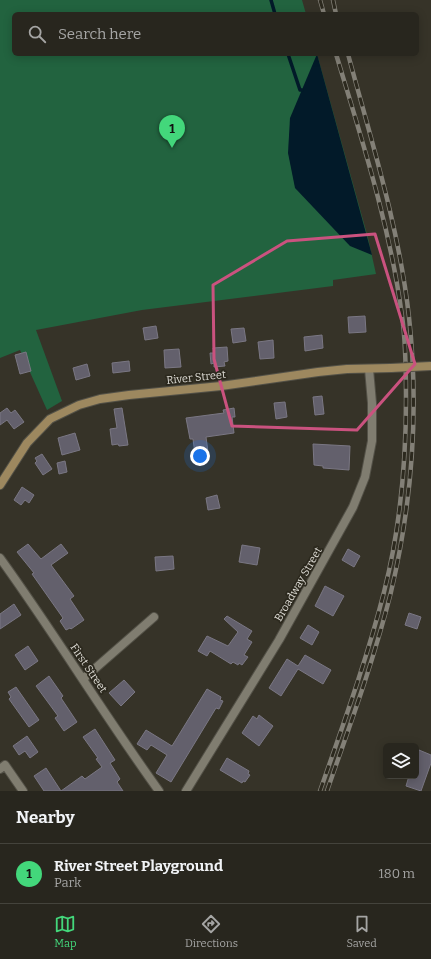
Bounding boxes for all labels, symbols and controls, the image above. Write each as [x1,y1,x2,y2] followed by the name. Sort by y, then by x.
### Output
[12,12,419,56] search box
[26,23,48,45] icon: search
[58,25,141,43] text: Search here
[159,115,185,148] pin: 1
[166,368,227,387] street label: River Street
[190,446,210,466] your location
[272,545,325,624] street label: Broadway Street
[67,641,110,695] street label: First Street
[383,743,419,779] map controls
[383,743,419,779] button: layers
[16,807,75,828] text: Nearby
[54,857,223,875] text: River Street Playground
[26,866,32,881] text: 1
[379,866,415,881] text: 180 m
[54,875,81,890] text: Park
[54,913,76,950] tab: Map
[185,913,238,950] tab: Directions
[346,913,377,950] tab: Saved

